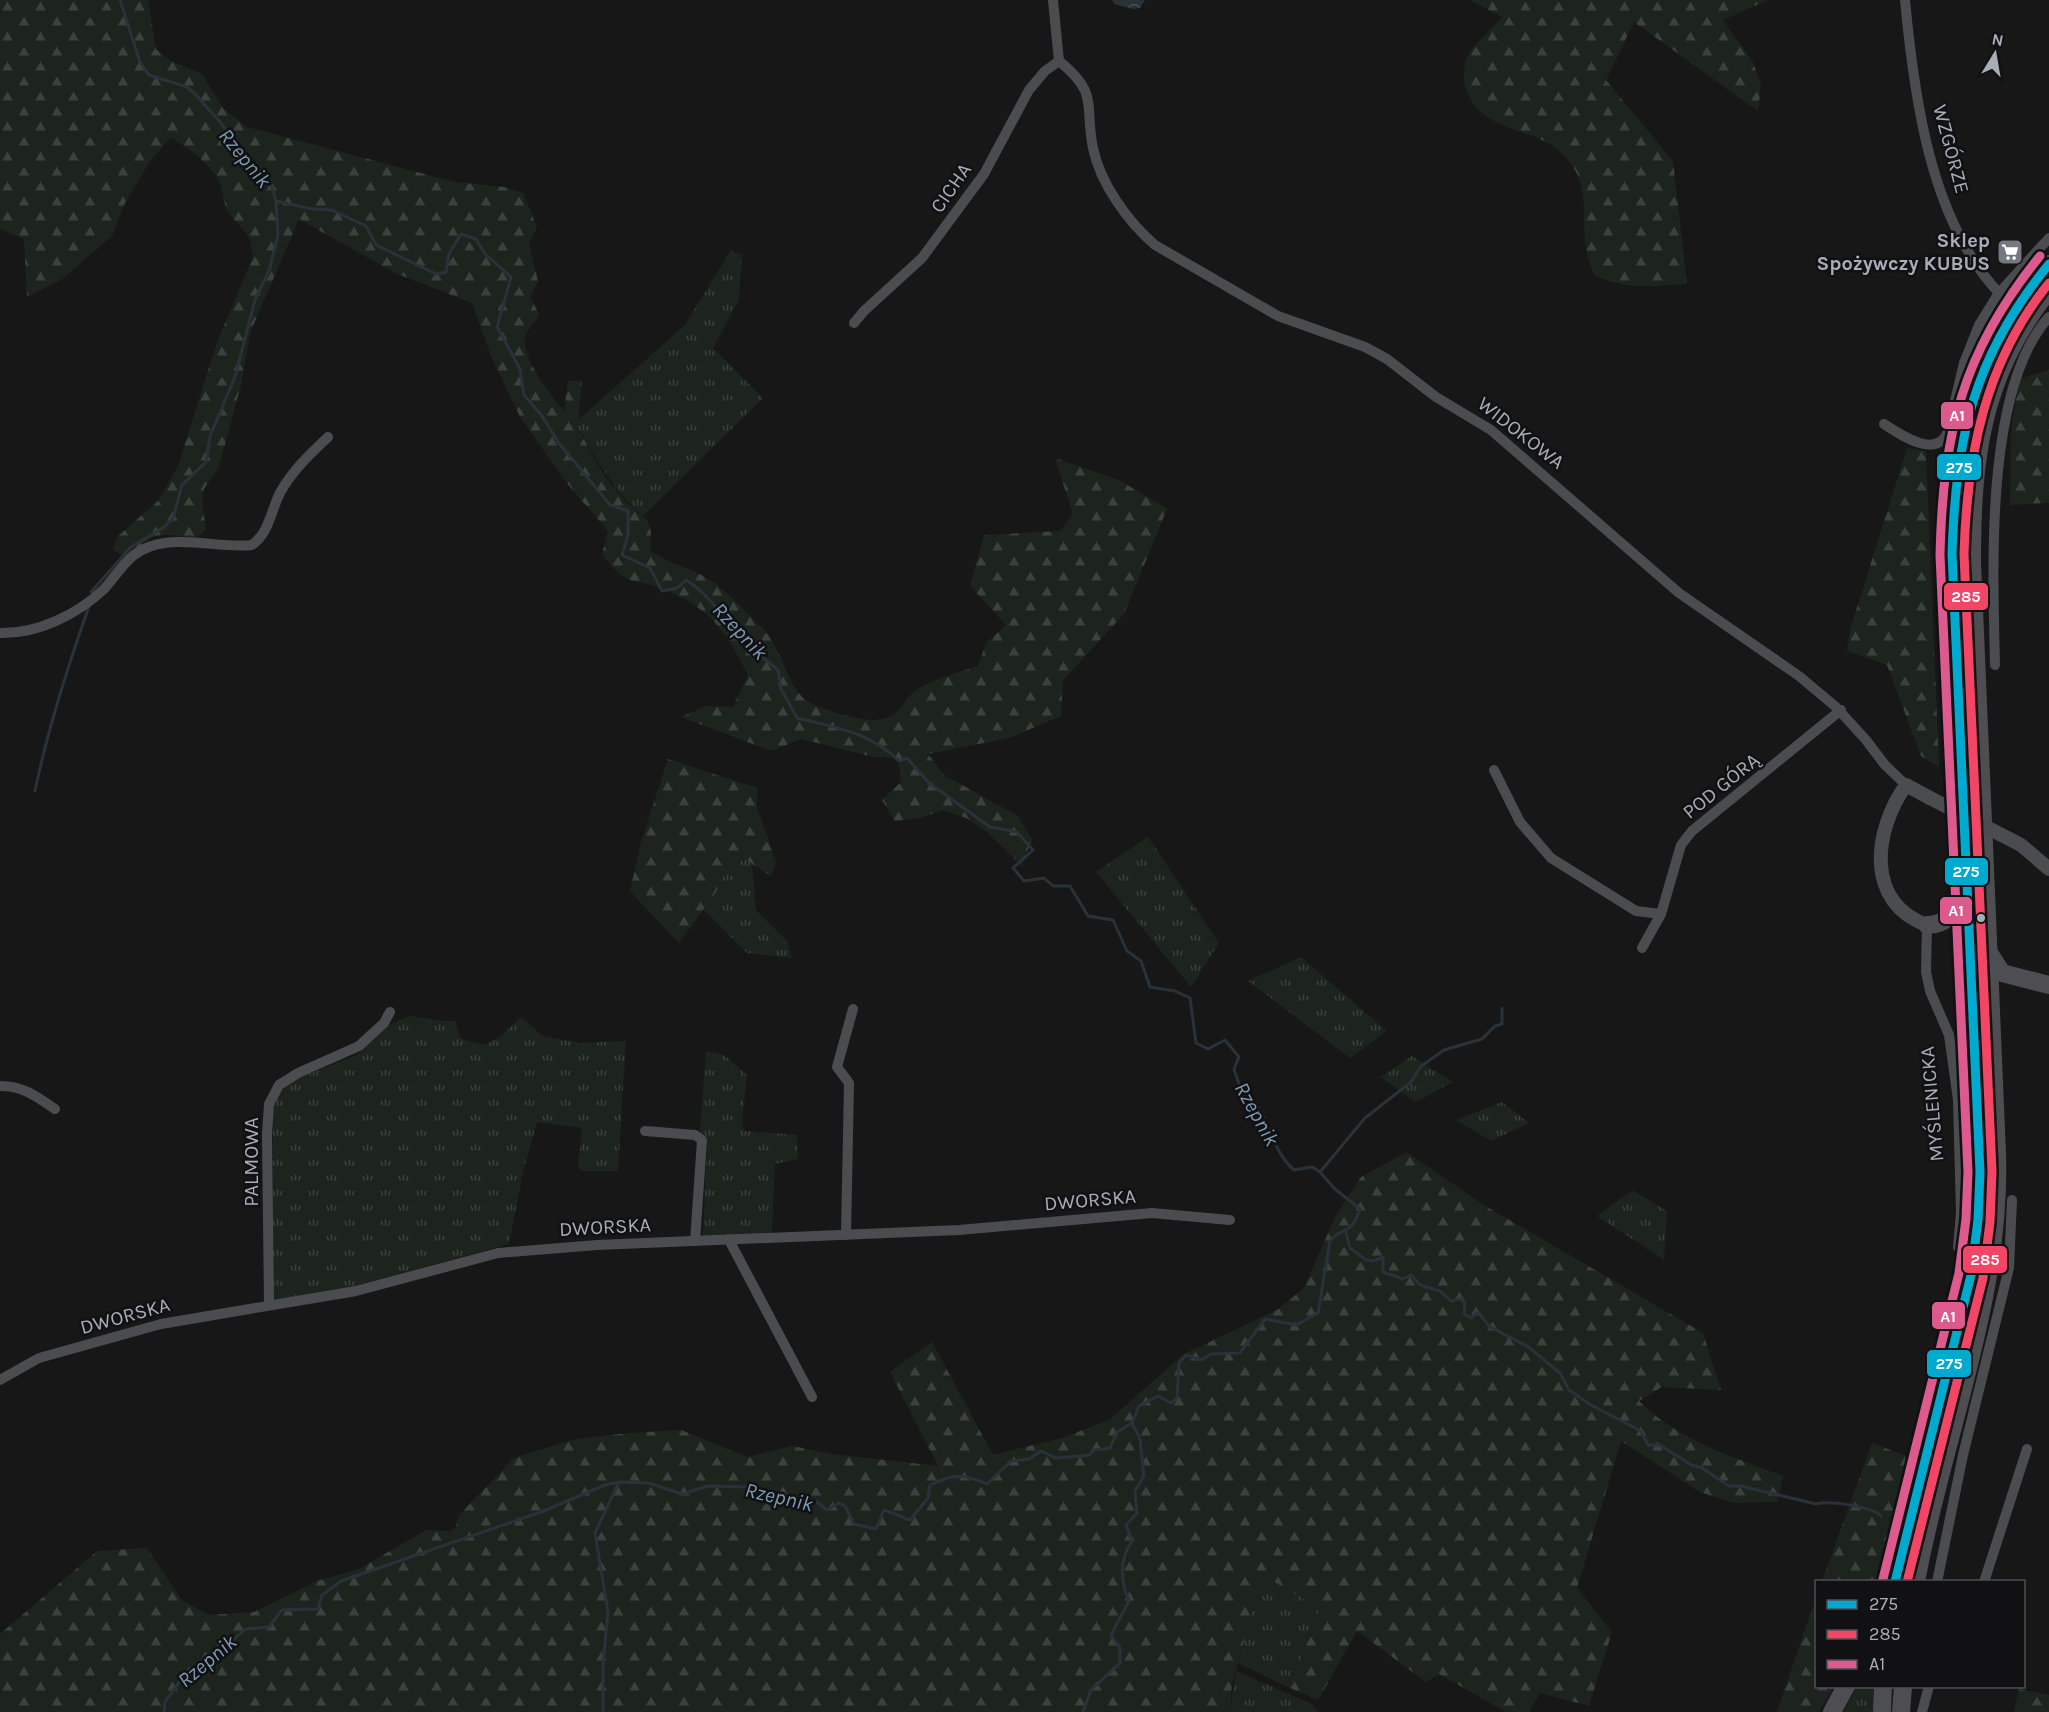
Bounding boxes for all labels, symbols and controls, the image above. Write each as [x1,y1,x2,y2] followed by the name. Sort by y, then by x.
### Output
[1965,24,2025,84] north arrow
[1990,29,2005,50] text: N
[1928,102,1975,196] street label: WZGÓRZE
[214,124,276,193] water label: Rzepnik
[926,159,976,217] street label: CICHA
[1817,229,1990,275] place label: Sklep Spożywczy KUBUS
[1995,237,2025,267] supermarket icon: Sklep Spożywczy KUBUS
[1473,392,1569,474] street label: WIDOKOWA
[1940,401,1974,430] line badge: A1
[1949,406,1965,425] text: A1
[1936,453,1982,481] line badge: 275
[1946,458,1972,477] text: 275
[1943,582,1989,611] line badge: 285
[1951,587,1981,606] text: 285
[708,597,773,665] water label: Rzepnik
[1678,747,1765,824] street label: POD GÓRĄ
[1944,857,1989,886] line badge: 275
[1953,862,1979,881] text: 275
[1939,896,1973,925] line badge: A1
[1948,901,1964,920] text: A1
[1975,912,1987,924] unlabelled marker
[1915,1045,1949,1163] street label: MYŚLENICKA
[1230,1078,1284,1150] water label: Rzepnik
[240,1117,263,1207] street label: PALMOWA
[1043,1185,1137,1215] street label: DWORSKA
[558,1213,652,1241] street label: DWORSKA
[1962,1245,2008,1274] line badge: 285
[1970,1250,2000,1269] text: 285
[78,1293,172,1339] street label: DWORSKA
[1931,1301,1966,1330] line badge: A1
[1940,1307,1956,1326] text: A1
[1926,1349,1972,1378] line badge: 275
[1936,1354,1962,1373] text: 275
[743,1478,816,1517] water label: Rzepnik
[1815,1580,2025,1688] legend
[1869,1593,1898,1615] text: 275
[1869,1623,1901,1645] text: 285
[173,1629,241,1692] water label: Rzepnik
[1869,1653,1885,1675] text: A1

